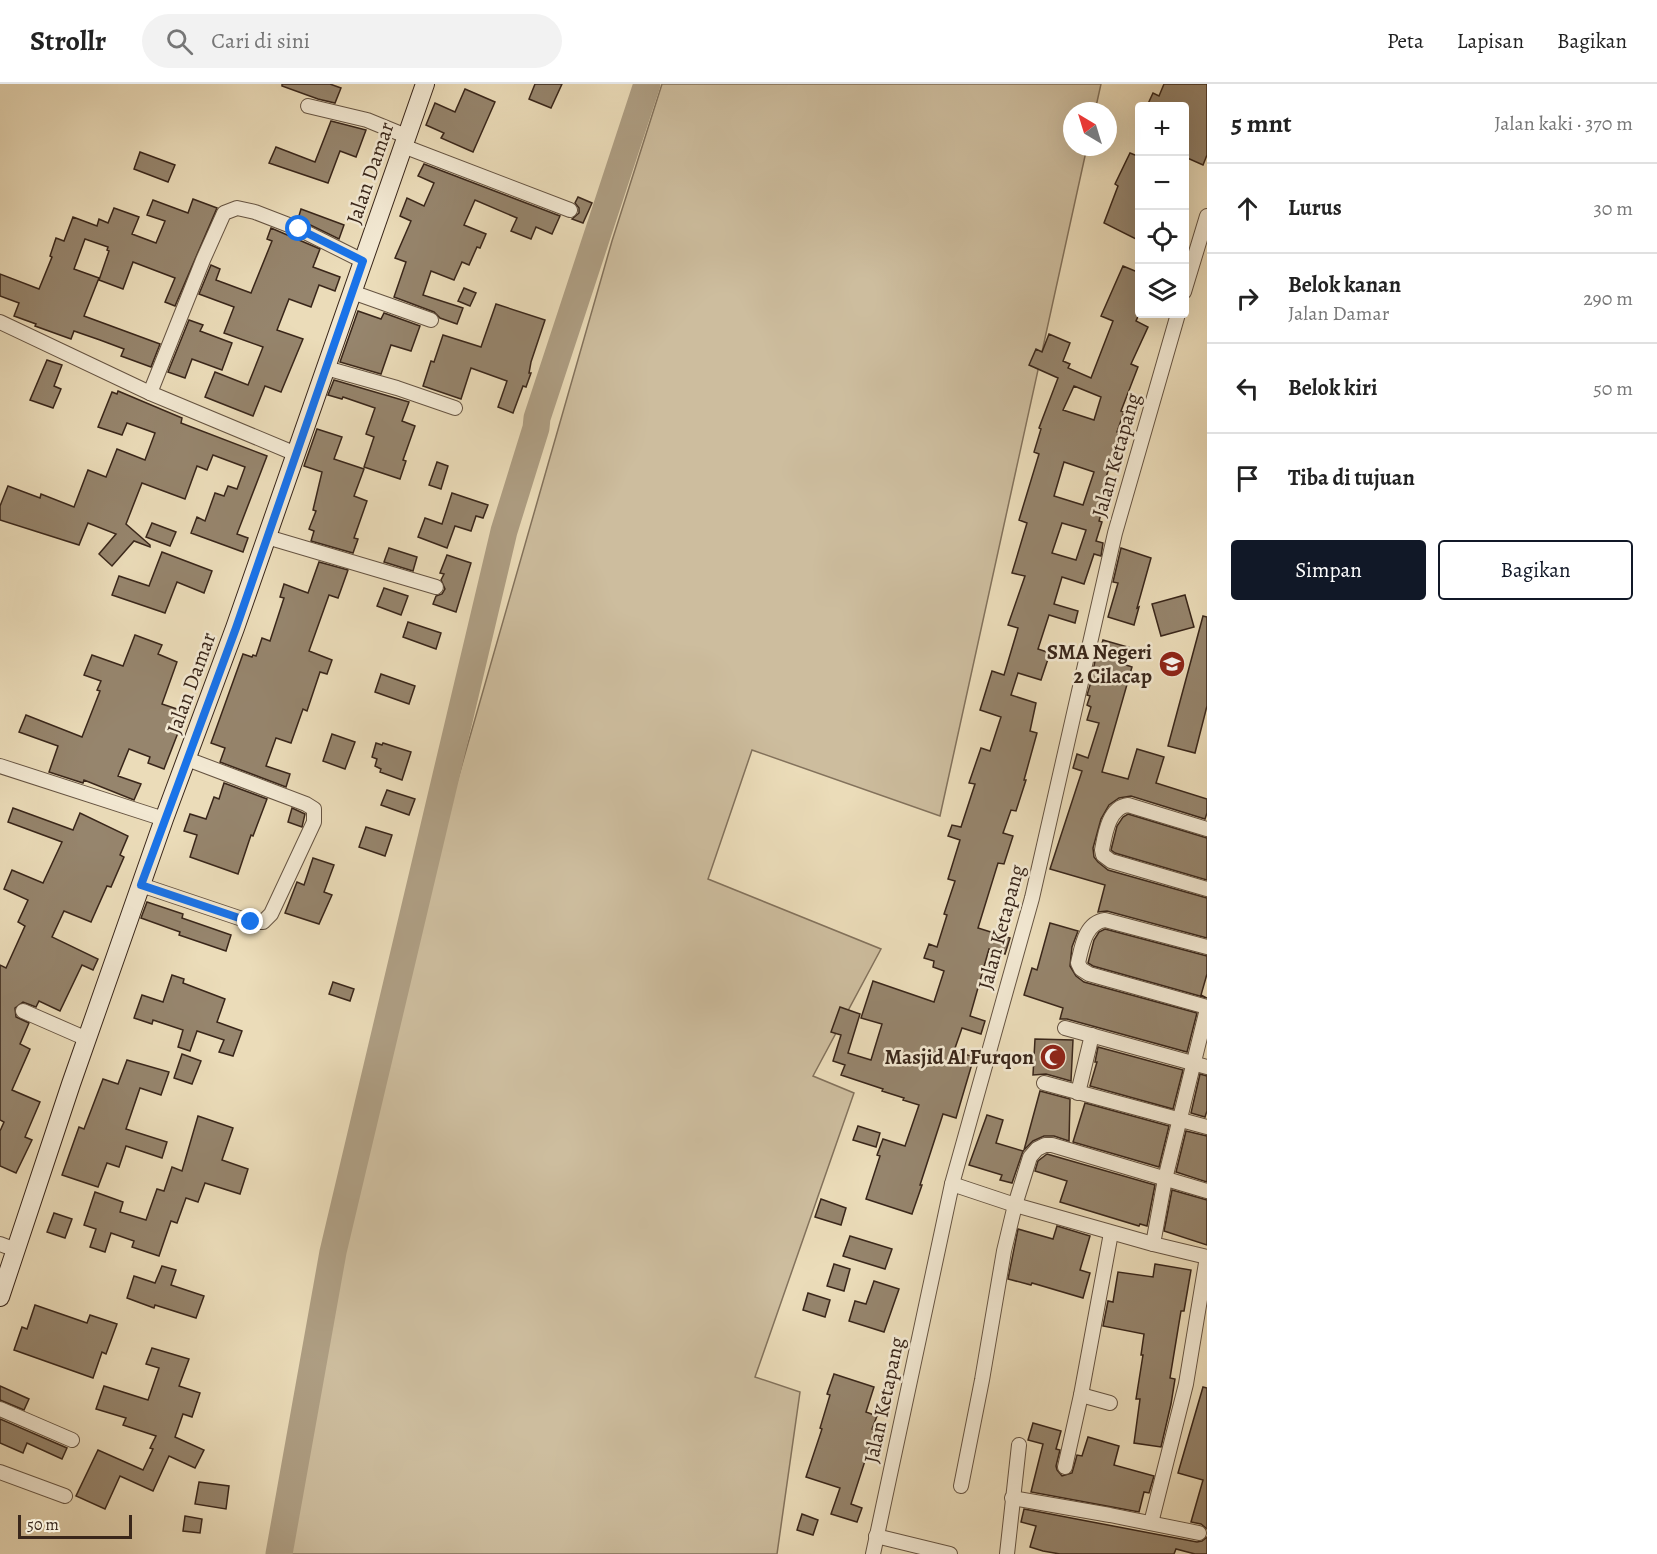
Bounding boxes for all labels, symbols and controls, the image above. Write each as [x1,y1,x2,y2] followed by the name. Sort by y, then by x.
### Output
[142,14,562,68] search box
[30,22,106,60] text: Strollr
[163,25,196,58] icon: search
[211,26,310,56] text: Cari di sini
[1387,27,1424,55] text: Peta
[1457,27,1524,55] text: Lapisan
[1557,27,1627,55] text: Bagikan
[1063,102,1117,156] north arrow
[1135,102,1189,318] map controls
[1135,102,1189,156] button: +
[1231,106,1292,141] text: 5 mnt
[1494,110,1633,137] text: Jalan kaki · 370 m
[339,118,401,228] street label: Jalan Damar
[1135,156,1189,210] button: −
[1231,192,1264,225] icon: ahead
[1288,193,1342,223] text: Lurus
[1593,195,1633,222] text: 30 m
[1135,210,1189,264] button: locate
[285,215,311,241] route start
[1135,264,1189,318] button: layers
[1288,270,1401,300] text: Belok kanan
[1231,282,1264,315] icon: right
[1583,285,1633,312] text: 290 m
[1288,300,1389,327] text: Jalan Damar
[1231,372,1264,405] icon: left
[1288,373,1377,403] text: Belok kiri
[1593,375,1633,402] text: 50 m
[1085,389,1147,520] street label: Jalan Ketapang
[1231,462,1264,495] icon: arrive
[1288,463,1415,493] text: Tiba di tujuan
[1231,540,1426,600] button: Simpan
[1438,540,1633,600] button: Bagikan
[160,628,222,738] street label: Jalan Damar
[1047,638,1152,690] place label: SMA Negeri 2 Cilacap
[1157,649,1187,679] school or university icon: SMA Negeri 2 Cilacap
[971,861,1031,993] street label: Jalan Ketapang
[237,908,263,934] route end
[1038,1042,1068,1072] mosque icon: Masjid Al Furqon
[885,1043,1034,1071] place label: Masjid Al Furqon
[857,1334,911,1466] street label: Jalan Ketapang
[18,1512,132,1540] scale bar
[27,1514,59,1536] text: 50 m

